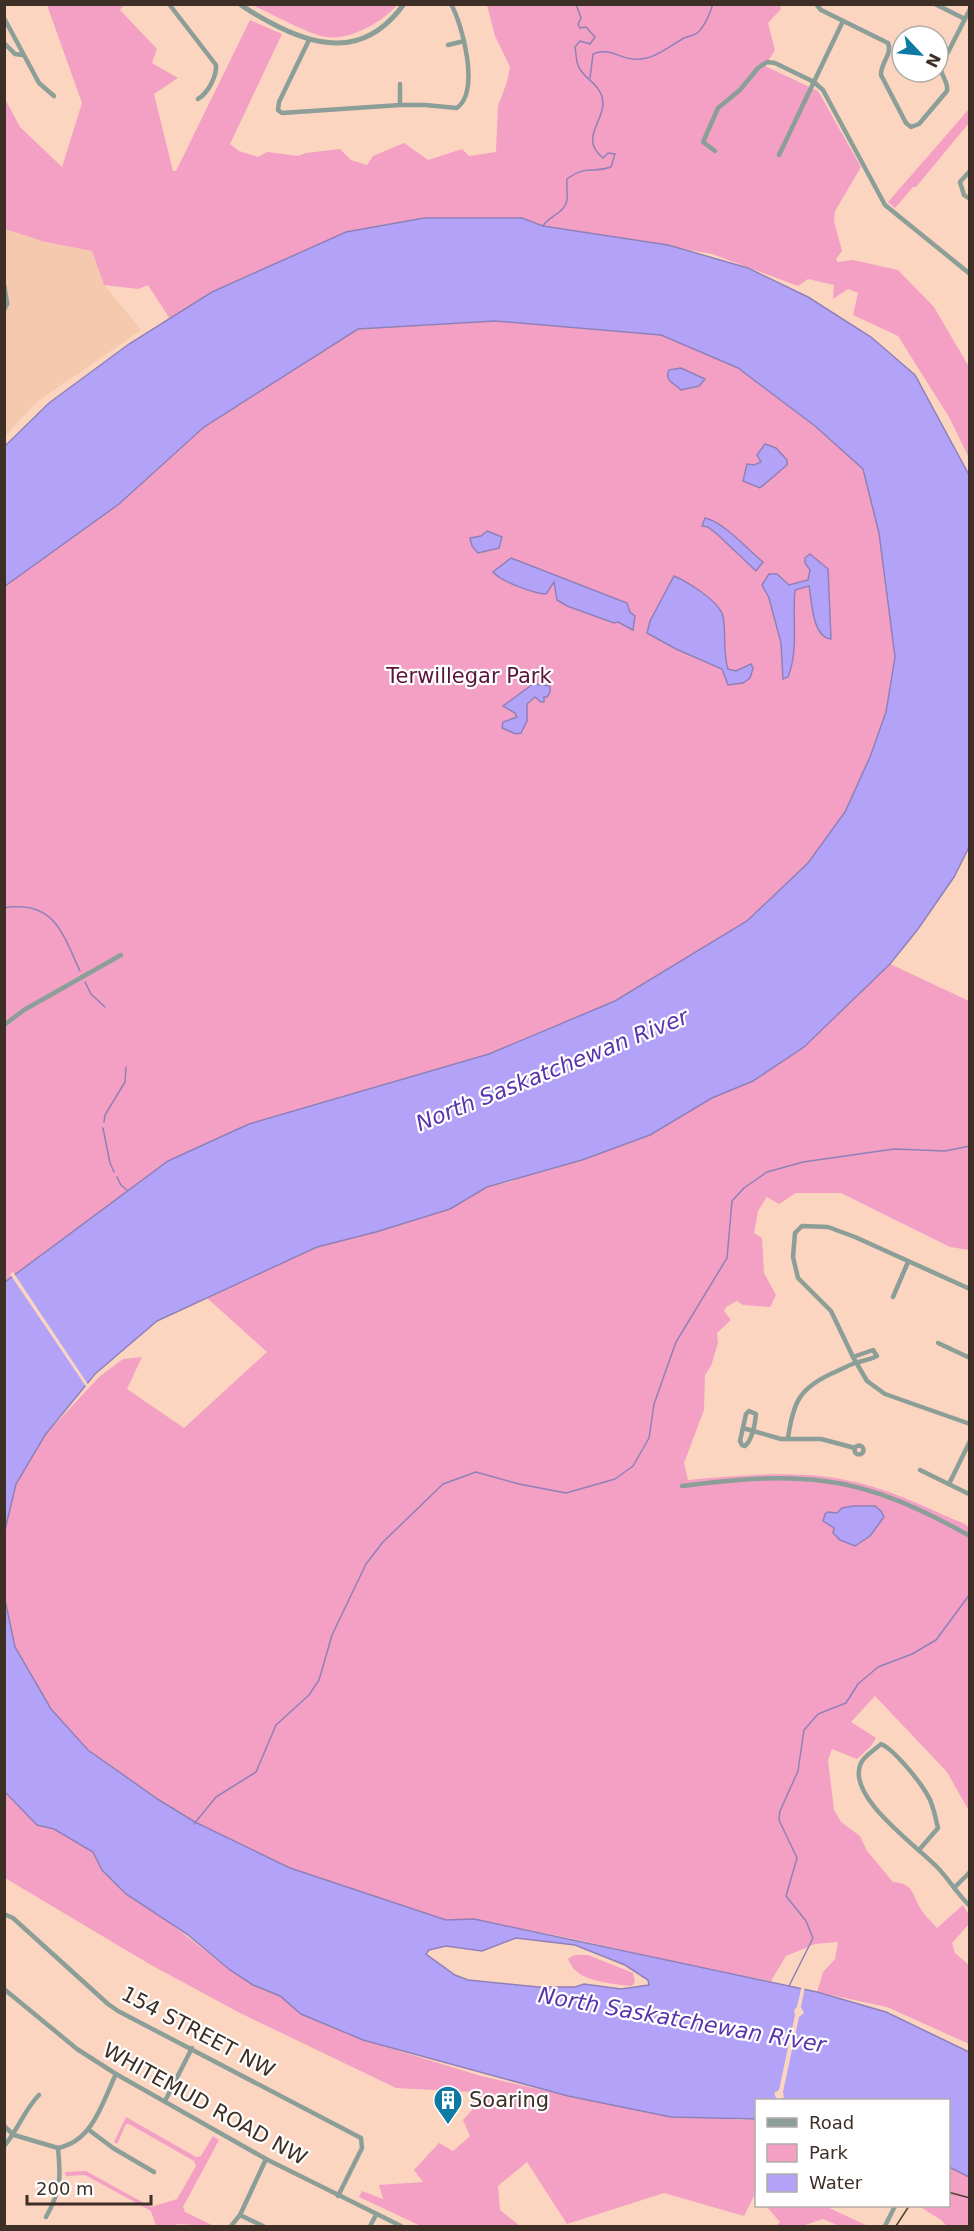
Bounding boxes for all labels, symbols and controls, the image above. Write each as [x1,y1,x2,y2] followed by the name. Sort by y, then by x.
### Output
[890,24,950,84] north arrow
[922,50,945,71] text: N
[385,664,552,688] park label: Terwillegar Park
[412,1003,694,1136] water label: North Saskatchewan River
[117,1981,279,2083] street label: 154 STREET NW
[536,1982,830,2058] water label: North Saskatchewan River
[99,2038,311,2170] street label: WHITEMUD ROAD NW
[432,2084,464,2126] building icon: Soaring
[469,2088,549,2112] place label: Soaring
[755,2099,950,2207] legend
[809,2112,854,2133] text: Road
[809,2142,848,2163] text: Park
[27,2168,152,2206] scale bar
[809,2172,863,2193] text: Water
[36,2178,94,2199] text: 200 m

